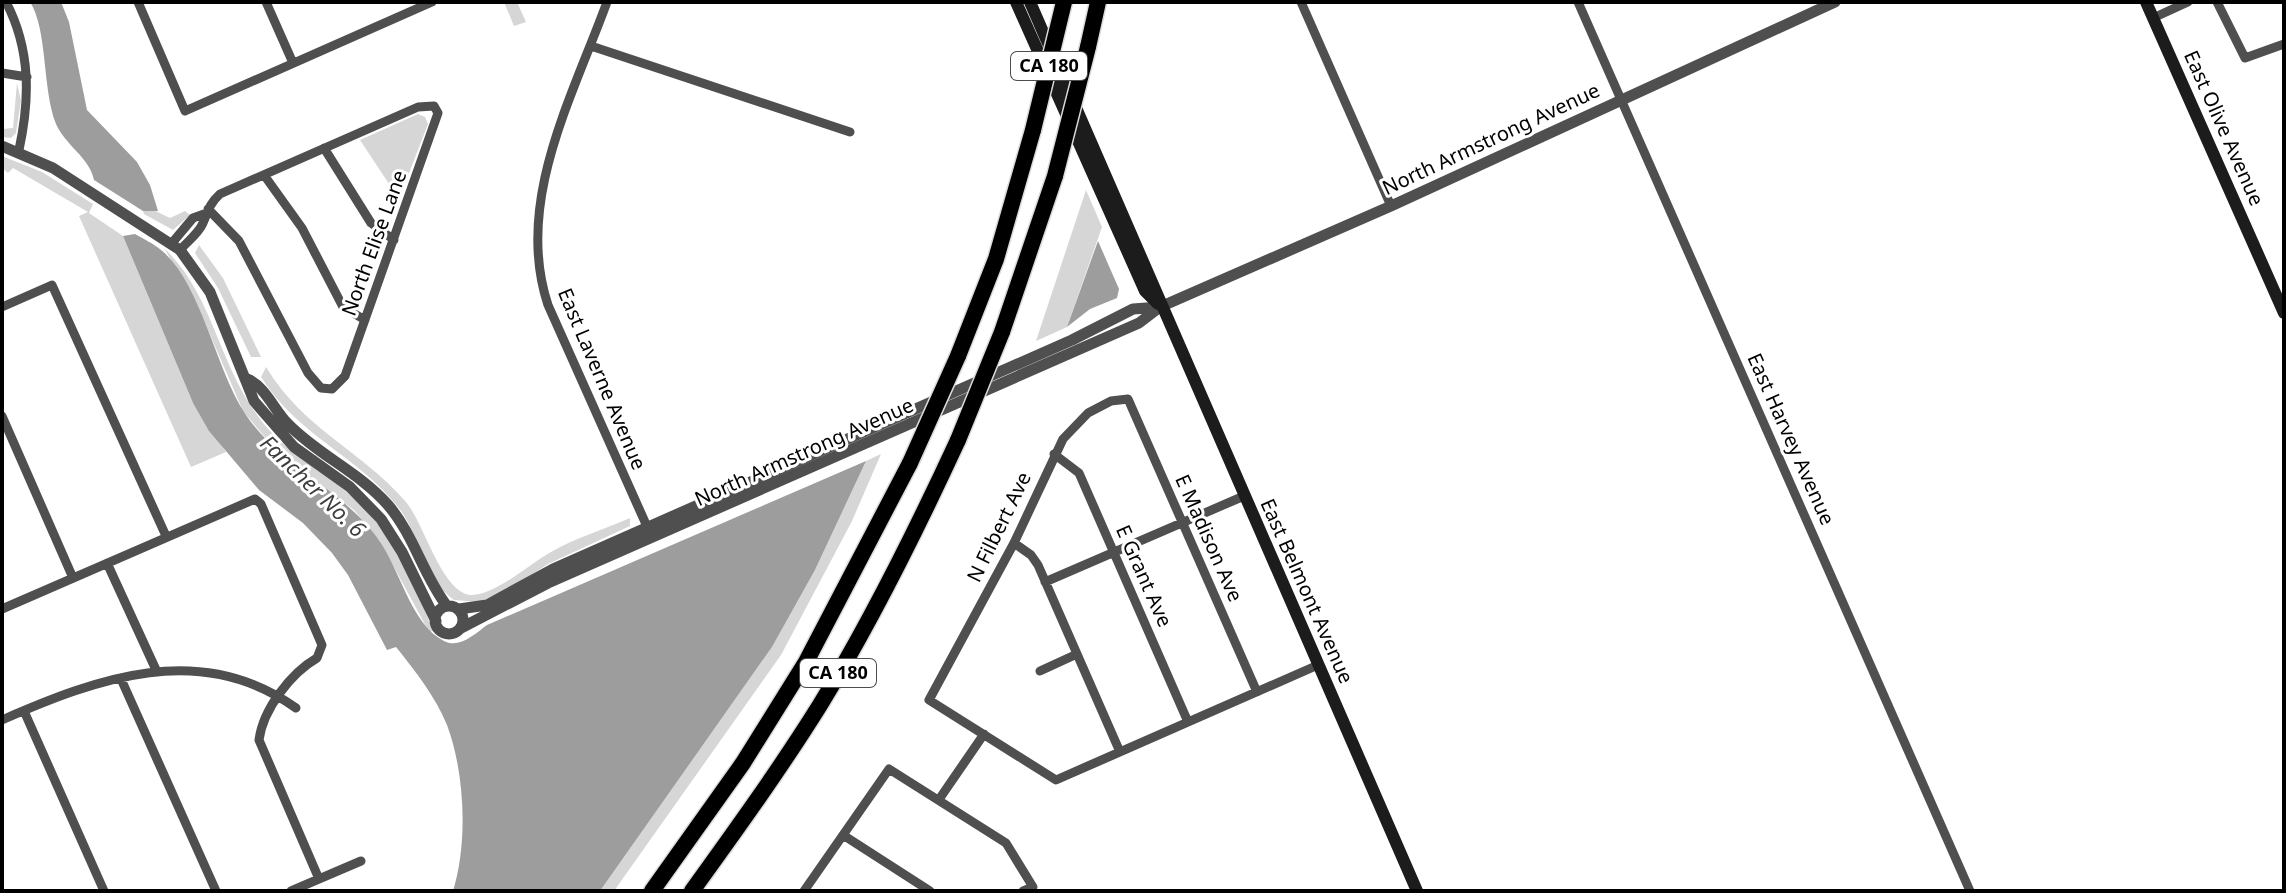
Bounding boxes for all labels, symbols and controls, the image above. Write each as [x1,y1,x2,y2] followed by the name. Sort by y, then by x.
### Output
[2178,46,2271,210] street label: East Olive Avenue
[1011,52,1087,80] road number: CA 180
[1378,76,1604,201] street label: North Armstrong Avenue
[335,166,412,319] street label: North Elise Lane
[552,284,653,474] street label: East Laverne Avenue
[1741,349,1841,529] street label: East Harvey Avenue
[690,391,918,512] street label: North Armstrong Avenue
[255,427,373,544] water label: Fancher No. 6
[960,467,1037,586] street label: N Filbert Ave
[1169,470,1250,606] street label: E Madison Ave
[1255,494,1360,687] street label: East Belmont Avenue
[1110,521,1179,631] street label: E Grant Ave
[800,659,876,687] road number: CA 180

